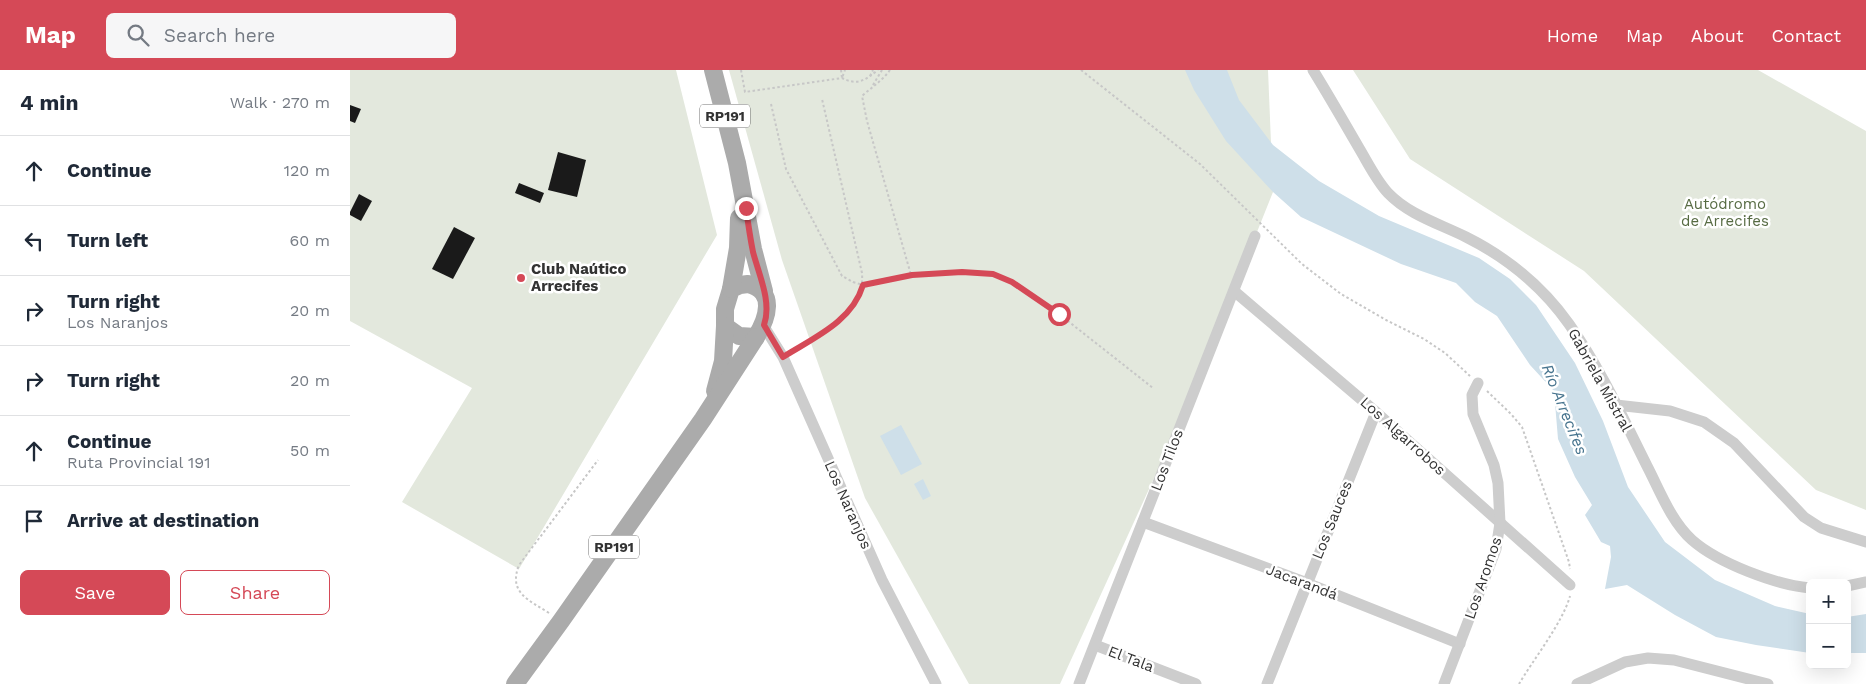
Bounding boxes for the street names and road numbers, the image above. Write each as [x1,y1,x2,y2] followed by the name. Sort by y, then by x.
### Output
[700,104,750,128] road number: RP191
[1564,325,1636,435] street label: Gabriela Mistral
[1357,393,1449,479] street label: Los Algarrobos
[1147,427,1187,493] street label: Los Tilos
[821,458,876,552] street label: Los Naranjos
[1308,478,1356,562] street label: Los Sauces
[1460,534,1506,622] street label: Los Aromos
[589,536,639,558] road number: RP191
[1264,560,1341,604] street label: Jacarandá
[1106,642,1157,676] street label: El Tala

